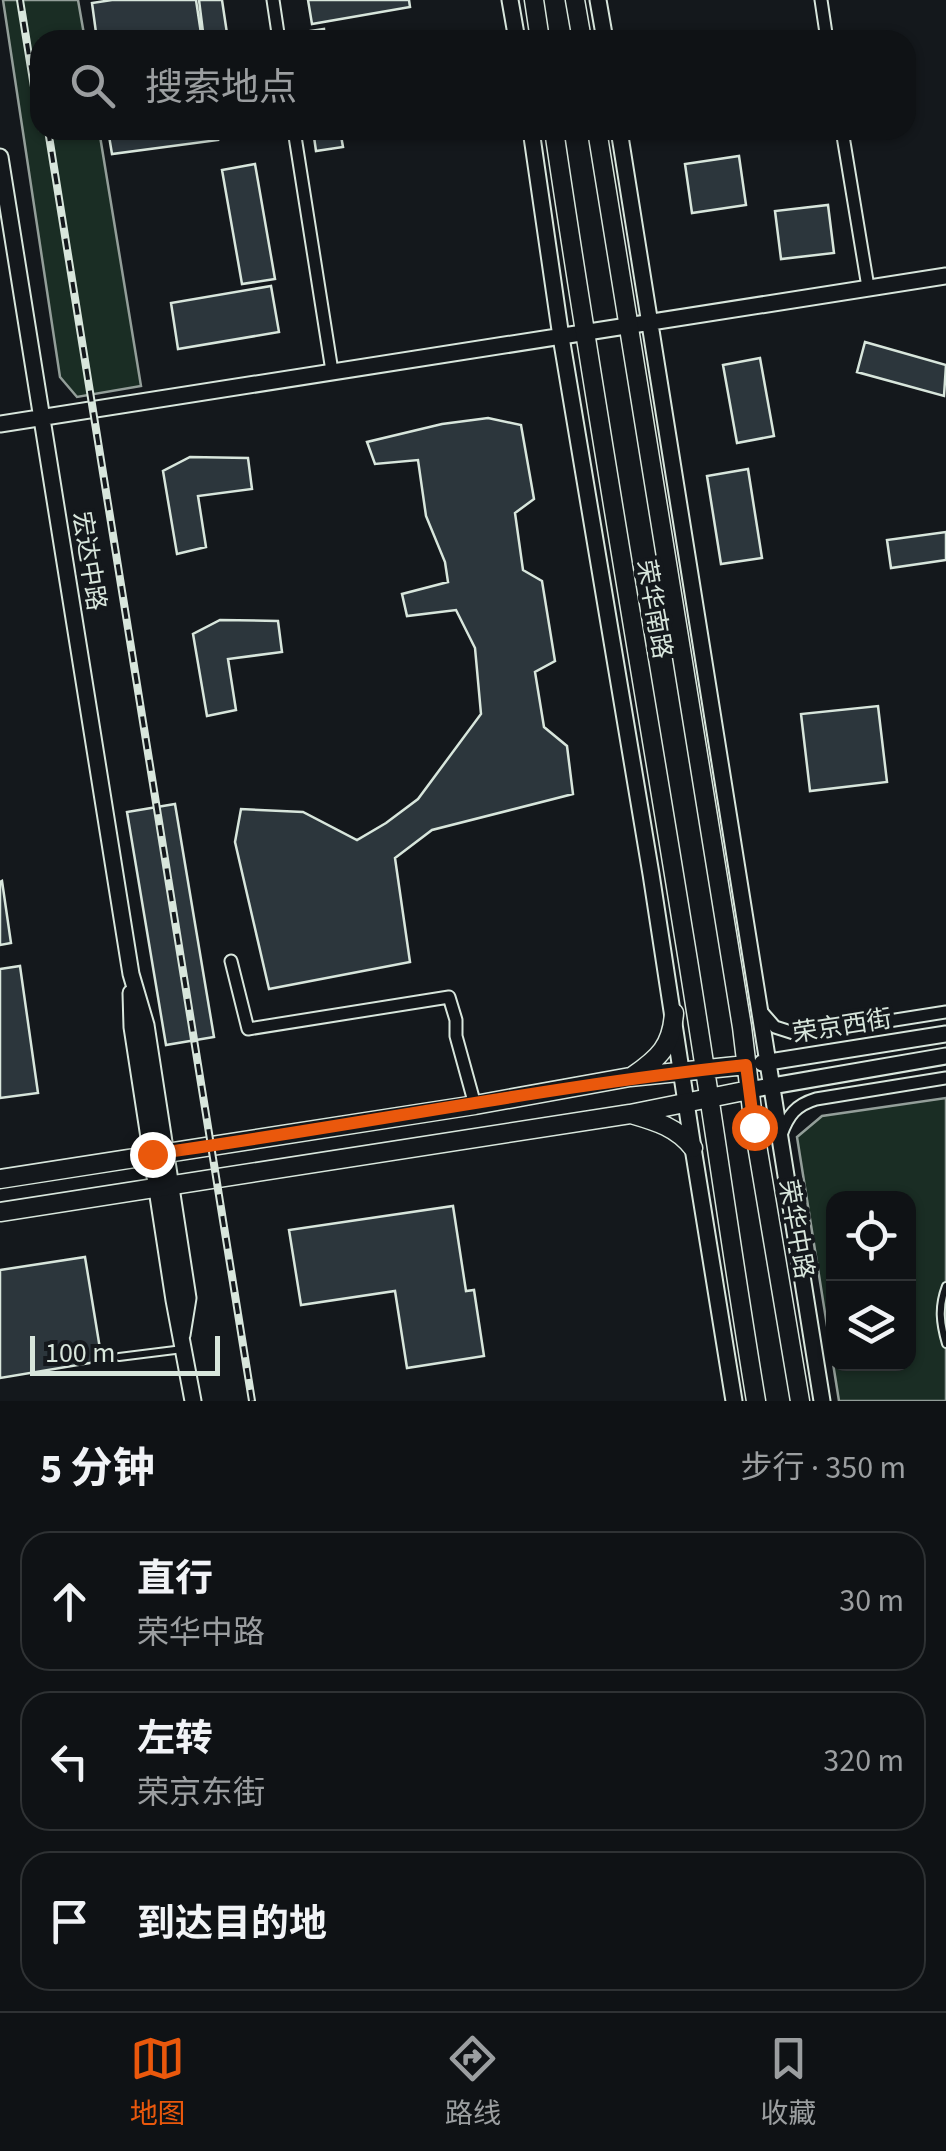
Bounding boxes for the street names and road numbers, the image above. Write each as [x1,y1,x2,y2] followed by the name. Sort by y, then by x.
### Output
[63,509,115,613] street label: 宏达中路
[628,557,680,662] street label: 荣华南路
[790,1000,894,1052] street label: 荣京西街
[770,1177,822,1282] street label: 荣华中路

